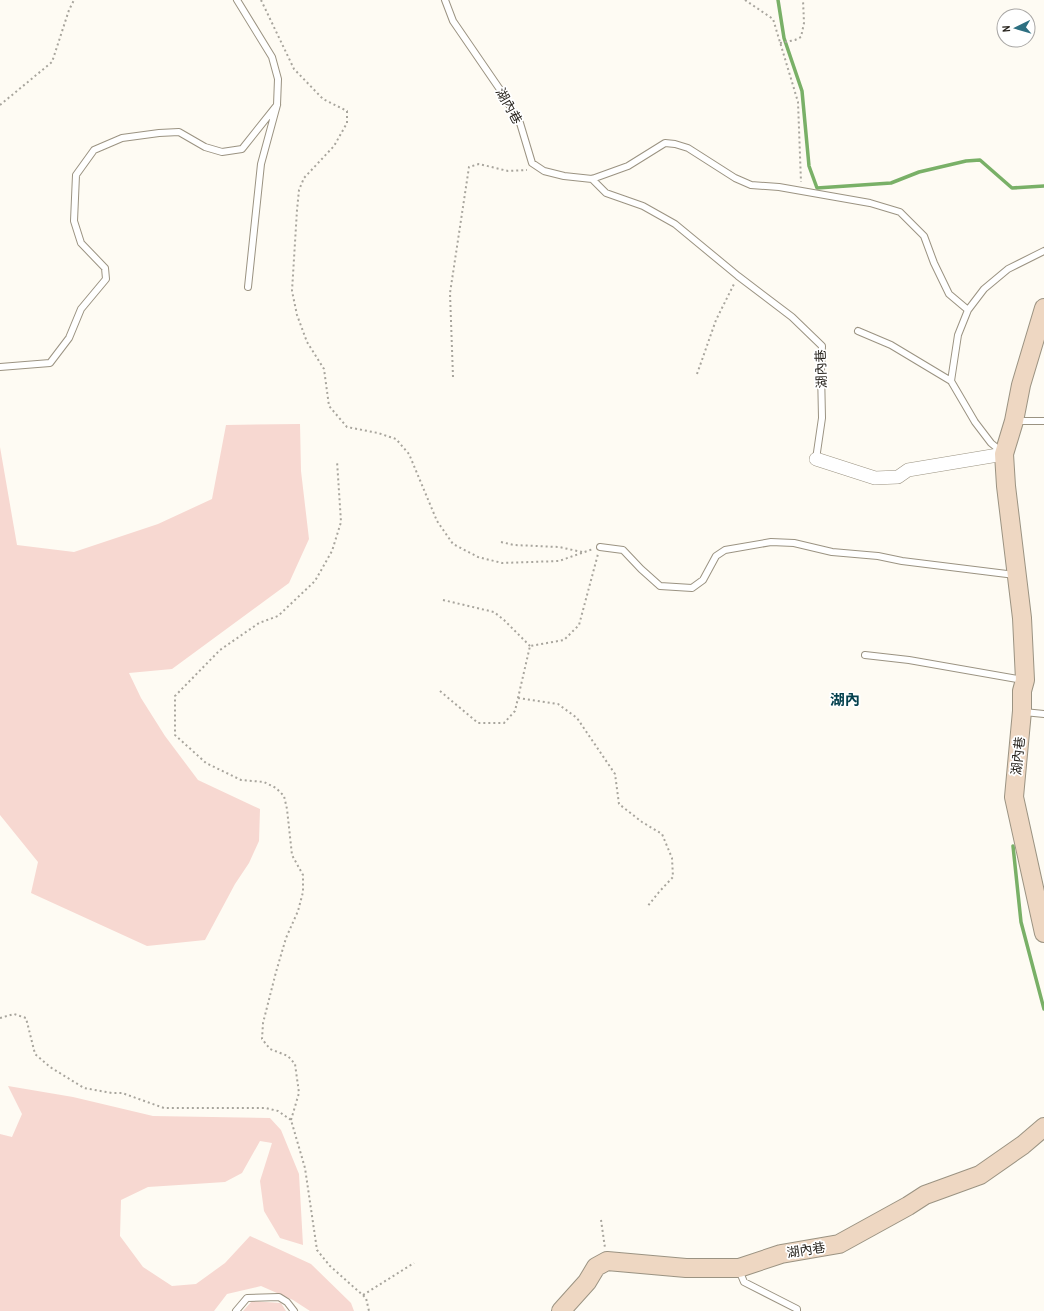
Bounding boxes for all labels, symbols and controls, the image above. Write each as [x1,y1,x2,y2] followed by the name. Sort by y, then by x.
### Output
[996,8,1036,48] north arrow
[999,25,1013,33] text: N
[492,85,526,127] street label: 湖內巷
[812,349,830,389] street label: 湖內巷
[830,689,860,710] district label: 湖內
[1008,736,1028,776] street label: 湖內巷
[785,1239,827,1261] street label: 湖內巷

